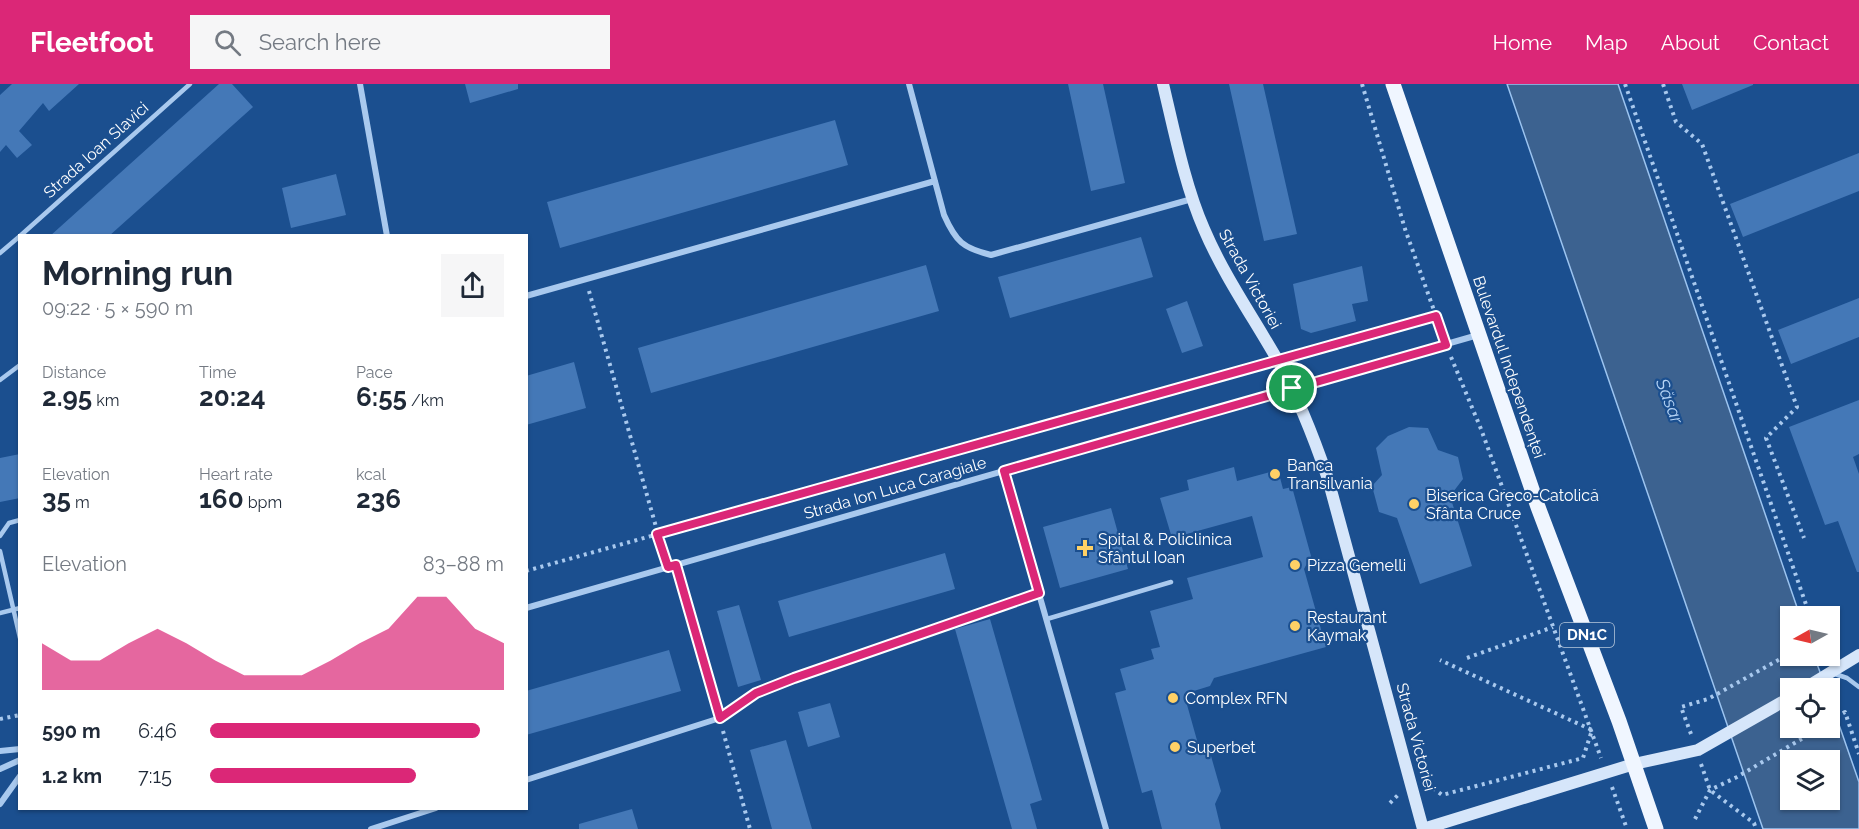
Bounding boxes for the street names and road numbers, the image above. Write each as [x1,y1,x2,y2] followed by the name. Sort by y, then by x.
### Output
[40,98,152,202] street label: Strada Ioan Slavici
[1215,226,1285,332] street label: Strada Victoriei
[1469,273,1549,461] street label: Bulevardul Independenței
[802,453,988,523] street label: Strada Ion Luca Caragiale
[1560,623,1614,647] road number: DN1C
[1392,681,1440,793] street label: Strada Victoriei

